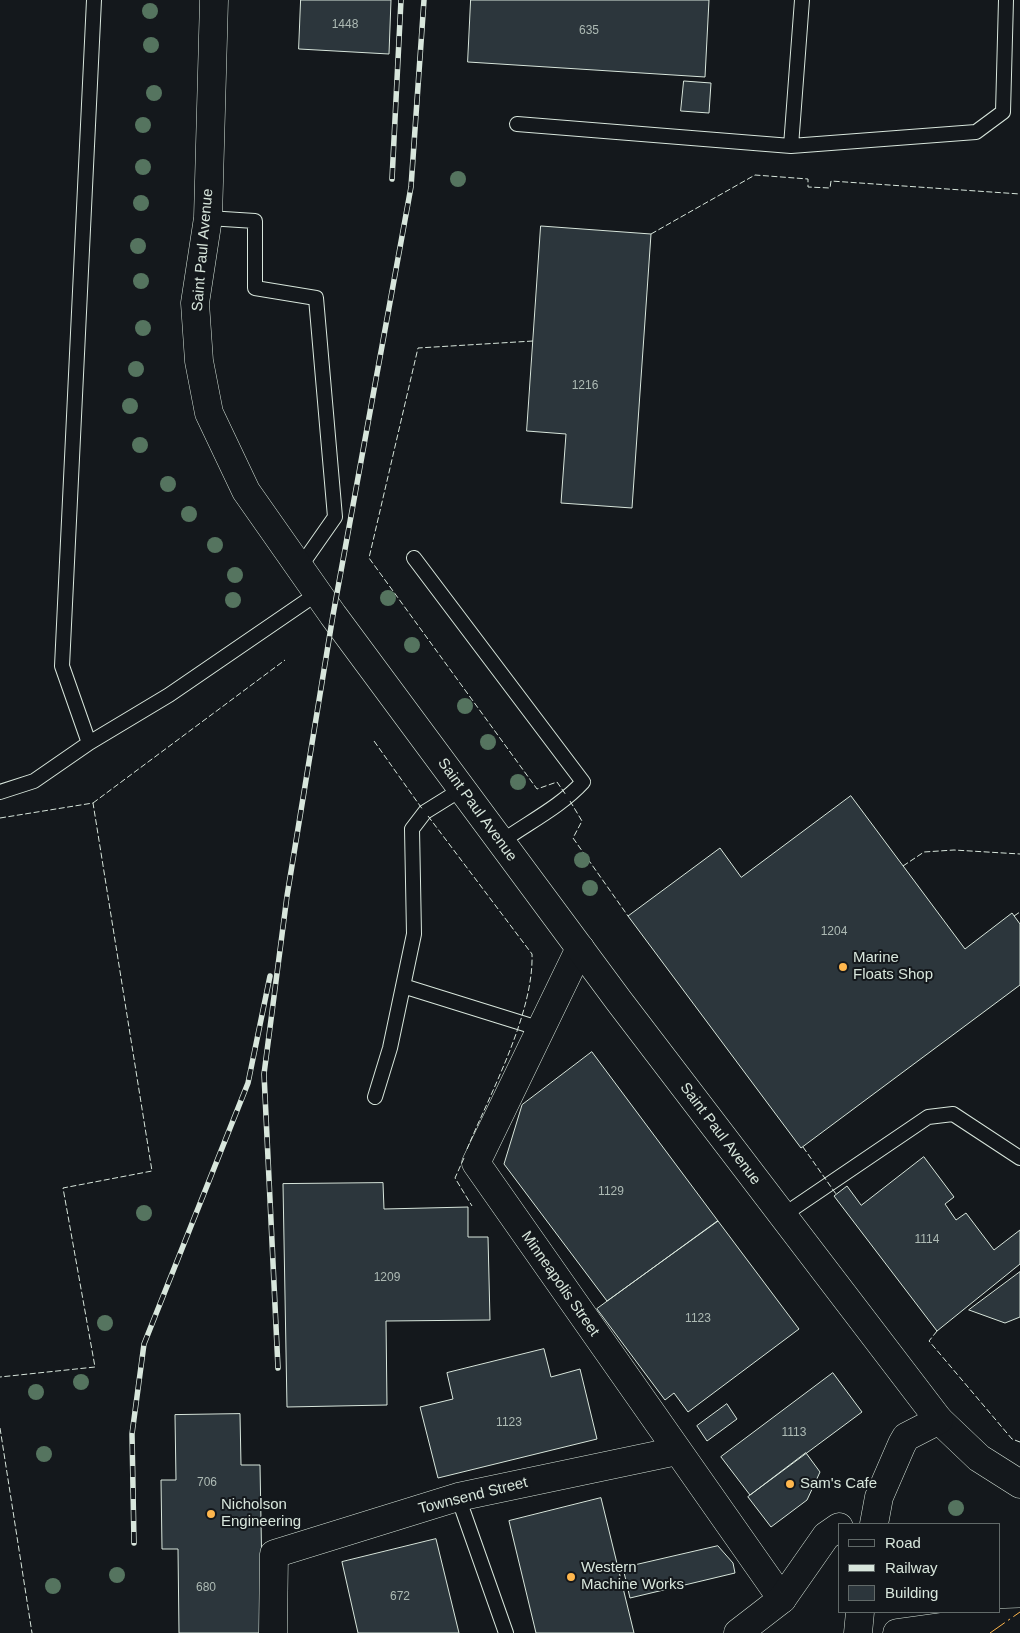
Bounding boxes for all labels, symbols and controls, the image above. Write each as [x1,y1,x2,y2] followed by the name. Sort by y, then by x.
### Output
[332,18,358,32] house number: 1448
[579,24,599,38] house number: 635
[189,188,217,312] street label: Saint Paul Avenue
[572,379,598,393] house number: 1216
[434,755,520,865] street label: Saint Paul Avenue
[821,925,847,939] house number: 1204
[853,949,933,984] place label: Marine Floats Shop
[837,961,849,973] marker: Marine Floats Shop
[676,1079,764,1189] street label: Saint Paul Avenue
[598,1185,624,1199] house number: 1129
[517,1228,603,1340] street label: Minneapolis Street
[915,1233,939,1247] house number: 1114
[374,1271,400,1285] house number: 1209
[685,1312,711,1326] house number: 1123
[496,1416,522,1430] house number: 1123
[782,1426,806,1440] house number: 1113
[417,1474,529,1518] street label: Townsend Street
[800,1475,877,1493] place label: Sam's Cafe
[197,1476,217,1490] house number: 706
[784,1478,796,1490] marker: Sam's Cafe
[221,1496,301,1531] place label: Nicholson Engineering
[205,1508,217,1520] marker: Nicholson Engineering
[838,1523,1000,1613] legend
[885,1534,921,1551] text: Road
[581,1559,684,1594] place label: Western Machine Works
[885,1559,938,1576] text: Railway
[565,1571,577,1583] marker: Western Machine Works
[196,1581,216,1595] house number: 680
[885,1584,938,1601] text: Building
[390,1590,410,1604] house number: 672

